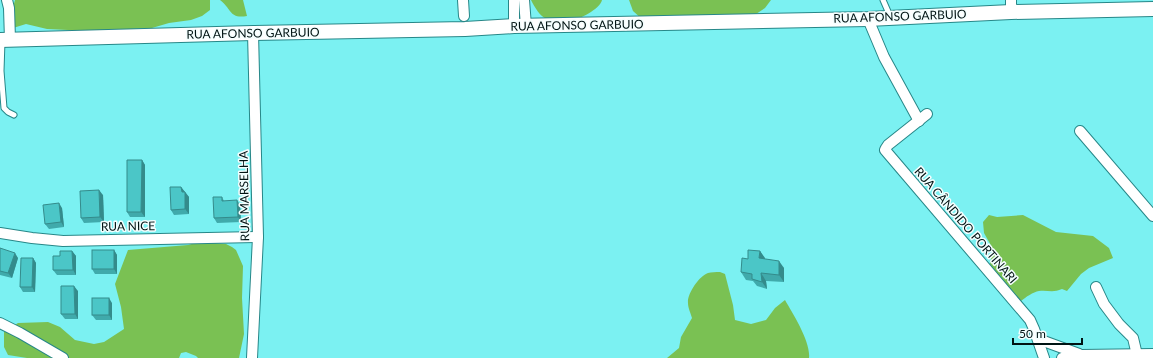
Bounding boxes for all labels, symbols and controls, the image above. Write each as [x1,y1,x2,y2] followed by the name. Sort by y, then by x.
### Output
[833,6,967,26] street label: RUA AFONSO GARBUIO
[510,16,644,34] street label: RUA AFONSO GARBUIO
[186,24,320,42] street label: RUA AFONSO GARBUIO
[236,150,252,241] street label: RUA MARSELHA
[911,164,1021,286] street label: RUA CÂNDIDO PORTINARI
[101,218,155,234] street label: RUA NICE
[1013,320,1082,346] scale bar
[1019,326,1046,341] text: 50 m

